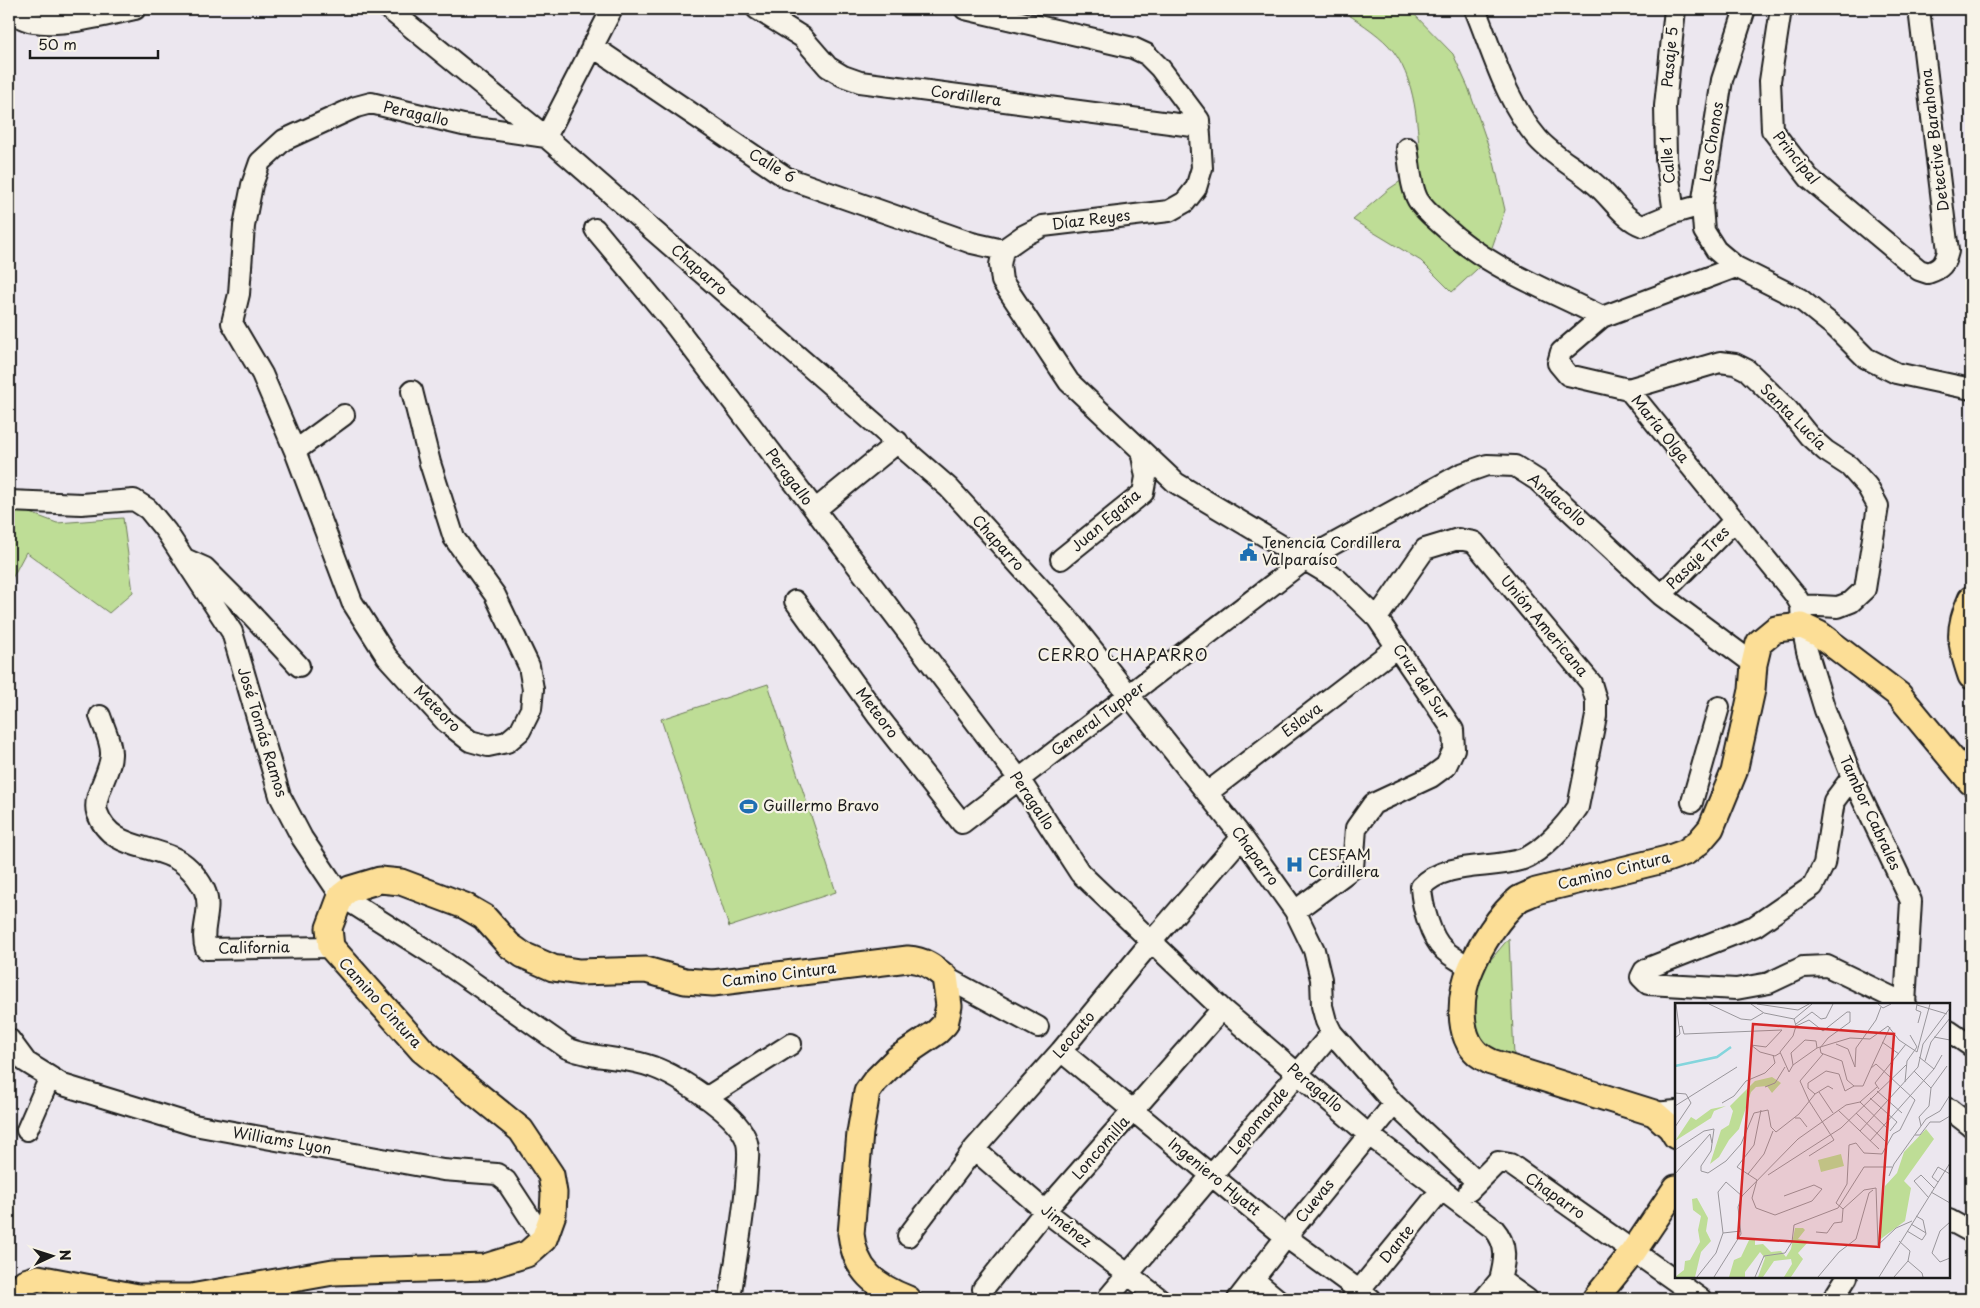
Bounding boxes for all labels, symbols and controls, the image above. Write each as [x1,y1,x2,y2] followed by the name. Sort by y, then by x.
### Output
[1654,26,1683,88] street label: Pasaje 5
[30,28,158,60] scale bar
[38,32,77,55] text: 50 m
[1913,67,1954,213] street label: Detective Barahona
[929,78,1004,111] street label: Cordillera
[381,94,451,131] street label: Peragallo
[1693,100,1728,184] street label: Los Chonos
[1768,125,1826,189] street label: Principal
[1653,135,1680,185] street label: Calle 1
[745,142,801,188] street label: Calle 6
[1050,202,1132,235] street label: Díaz Reyes
[667,238,733,300] street label: Chaparro
[1756,378,1833,455] street label: Santa Lucía
[1626,389,1696,468] street label: María Olga
[761,443,819,510] street label: Peragallo
[1523,467,1592,531] street label: Andacollo
[1065,483,1145,557] street label: Juan Egaña
[968,509,1031,575] street label: Chaparro
[1660,520,1734,594] street label: Pasaje Tres
[1262,530,1402,570] place label: Tenencia Cordillera Valparaíso
[1238,542,1258,562] public building icon: Tenencia Cordillera Valparaíso
[1496,569,1595,681] street label: Unión Americana
[1388,638,1456,724] street label: Cruz del Sur
[1037,642,1209,666] district label: CERRO CHAPARRO
[233,664,294,800] street label: José Tomás Ramos
[1045,675,1149,761] street label: General Tupper
[409,679,467,737] street label: Meteoro
[851,682,905,743] street label: Meteoro
[1276,696,1327,742] street label: Eslava
[1835,751,1908,874] street label: Tambor Cabrales
[1005,766,1061,834] street label: Peragallo
[763,793,879,816] place label: Guillermo Bravo
[739,796,759,816] sports icon: Guillermo Bravo
[1227,821,1286,890] street label: Chaparro
[1308,842,1380,882] place label: CESFAM Cordillera
[1555,844,1673,895] street label: Camino Cintura
[1284,854,1304,874] hospital icon: CESFAM Cordillera
[218,934,291,959] street label: California
[334,952,429,1053] street label: Camino Cintura
[720,955,838,992] street label: Camino Cintura
[1675,1003,1950,1278] inset map
[1046,1005,1100,1063] street label: Leocato
[1283,1057,1349,1117] street label: Peragallo
[1223,1081,1293,1159] street label: Lepomande
[1066,1109,1135,1184] street label: Loncomilla
[231,1119,334,1160] street label: Williams Lyon
[1164,1131,1266,1220] street label: Ingeniero Hyatt
[1521,1166,1591,1224] street label: Chaparro
[1289,1173,1339,1227] street label: Cuevas
[1037,1198,1097,1252] street label: Jiménez
[1373,1219,1419,1267] street label: Dante
[28,1230,78,1280] north arrow
[55,1249,76,1261] text: N

